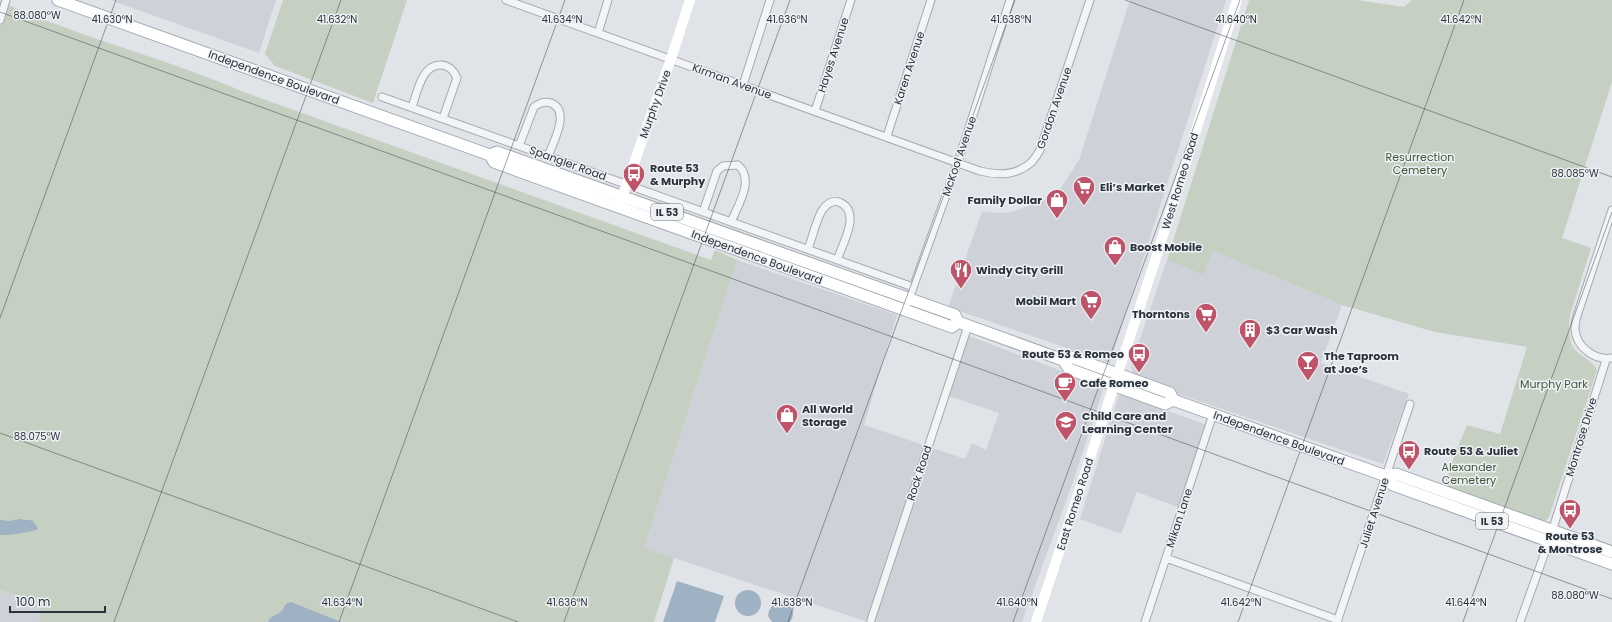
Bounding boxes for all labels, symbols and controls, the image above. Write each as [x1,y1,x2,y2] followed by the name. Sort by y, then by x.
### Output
[13,8,61,23] text: 88.080°W
[91,12,133,27] text: 41.630°N
[317,12,357,27] text: 41.632°N
[541,12,583,27] text: 41.634°N
[766,12,808,27] text: 41.636°N
[990,12,1032,27] text: 41.638°N
[1215,12,1257,27] text: 41.640°N
[1440,12,1482,27] text: 41.642°N
[813,15,853,95] street label: Hayes Avenue
[890,29,928,107] street label: Karen Avenue
[206,46,342,108] street label: Independence Boulevard
[690,59,774,103] street label: Kirman Avenue
[1033,65,1076,151] street label: Gordon Avenue
[635,67,675,140] street label: Murphy Drive
[938,114,980,198] street label: McKool Avenue
[1158,131,1202,231] street label: West Romeo Road
[527,142,609,184] street label: Spangler Road
[1386,149,1454,178] park label: Resurrection Cemetery
[650,160,705,189] place label: Route 53 & Murphy
[621,161,647,194] bus stop icon: Route 53 & Murphy
[1551,166,1599,181] text: 88.085°W
[1071,174,1097,207] supermarket icon: Eli’s Market
[1100,179,1165,195] place label: Eli’s Market
[1044,187,1070,220] shop icon: Family Dollar
[967,192,1042,208] place label: Family Dollar
[651,204,683,220] road number: IL 53
[689,226,825,288] street label: Independence Boulevard
[1102,234,1128,267] shop icon: Boost Mobile
[1130,239,1202,255] place label: Boost Mobile
[948,257,974,290] restaurant icon: Windy City Grill
[976,262,1063,278] place label: Windy City Grill
[1078,288,1104,321] supermarket icon: Mobil Mart
[1016,293,1077,309] place label: Mobil Mart
[1193,301,1219,334] supermarket icon: Thorntons
[1132,306,1190,322] place label: Thorntons
[1237,317,1263,350] building icon: $3 Car Wash
[1266,322,1338,338] place label: $3 Car Wash
[1126,341,1152,374] bus stop icon: Route 53 & Romeo
[1022,346,1124,362] place label: Route 53 & Romeo
[1324,348,1399,377] place label: The Taproom at Joe’s
[1295,349,1321,382] bar icon: The Taproom at Joe’s
[1052,370,1078,403] cafe icon: Cafe Romeo
[1080,375,1149,391] place label: Cafe Romeo
[1520,376,1588,392] park label: Murphy Park
[1561,395,1601,478] street label: Montrose Drive
[802,401,853,430] place label: All World Storage
[774,402,800,435] shop icon: All World Storage
[1211,407,1347,469] street label: Independence Boulevard
[1082,408,1173,437] place label: Child Care and Learning Center
[1053,409,1079,442] school or university icon: Child Care and Learning Center
[14,429,61,444] text: 88.075°W
[1396,438,1422,471] bus stop icon: Route 53 & Juliet
[902,443,936,503] street label: Rock Road
[1424,443,1518,459] place label: Route 53 & Juliet
[1053,456,1097,552] street label: East Romeo Road
[1441,459,1497,488] park label: Alexander Cemetery
[1355,475,1393,550] street label: Juliet Avenue
[1162,486,1196,550] street label: Mikan Lane
[1557,497,1583,530] bus stop icon: Route 53 & Montrose
[1476,513,1508,529] road number: IL 53
[1538,528,1603,557] place label: Route 53 & Montrose
[10,588,105,614] scale bar
[1551,588,1599,603] text: 88.080°W
[16,593,50,610] text: 100 m
[321,595,363,610] text: 41.634°N
[546,595,588,610] text: 41.636°N
[771,595,813,610] text: 41.638°N
[996,595,1038,610] text: 41.640°N
[1220,595,1262,610] text: 41.642°N
[1445,595,1487,610] text: 41.644°N

